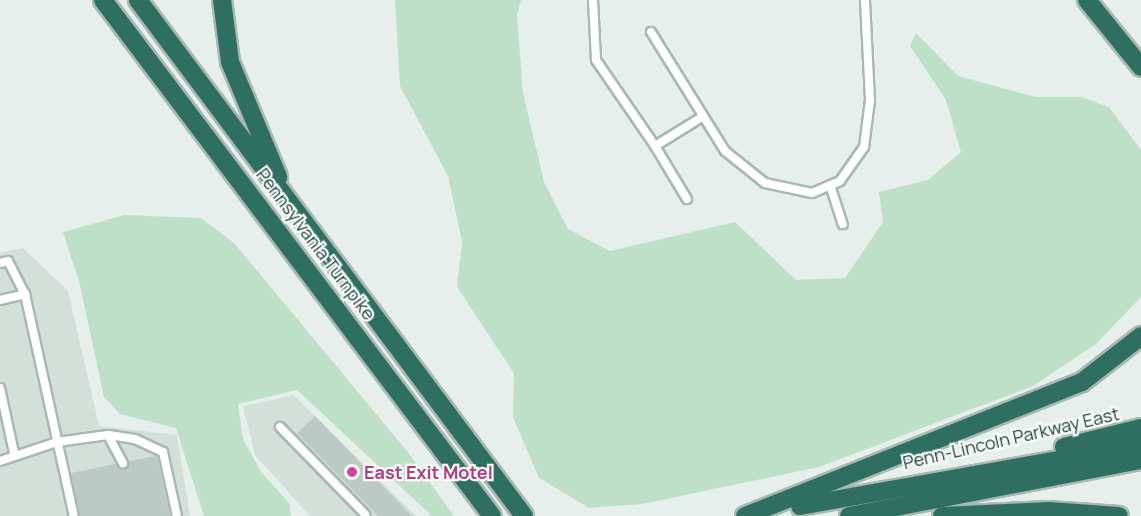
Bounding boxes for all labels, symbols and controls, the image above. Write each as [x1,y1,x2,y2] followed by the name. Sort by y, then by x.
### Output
[252,164,380,324] street label: Pennsylvania Turnpike
[901,403,1121,473] street label: Penn-Lincoln Parkway East
[364,461,493,483] place label: East Exit Motel
[345,465,359,479] marker: East Exit Motel

